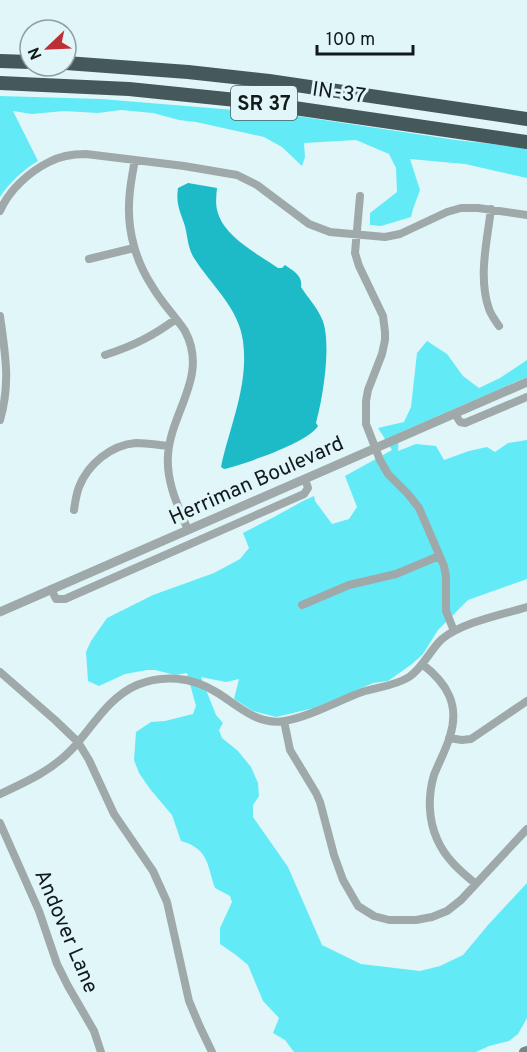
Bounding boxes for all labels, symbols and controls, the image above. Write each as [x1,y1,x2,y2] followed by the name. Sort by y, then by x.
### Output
[18,18,78,78] north arrow
[317,18,413,56] scale bar
[326,29,375,52] text: 100 m
[25,44,47,62] text: N
[310,76,367,111] street label: IN-37
[231,86,297,120] road number: SR 37
[165,431,348,532] street label: Herriman Boulevard
[27,866,104,997] street label: Andover Lane

